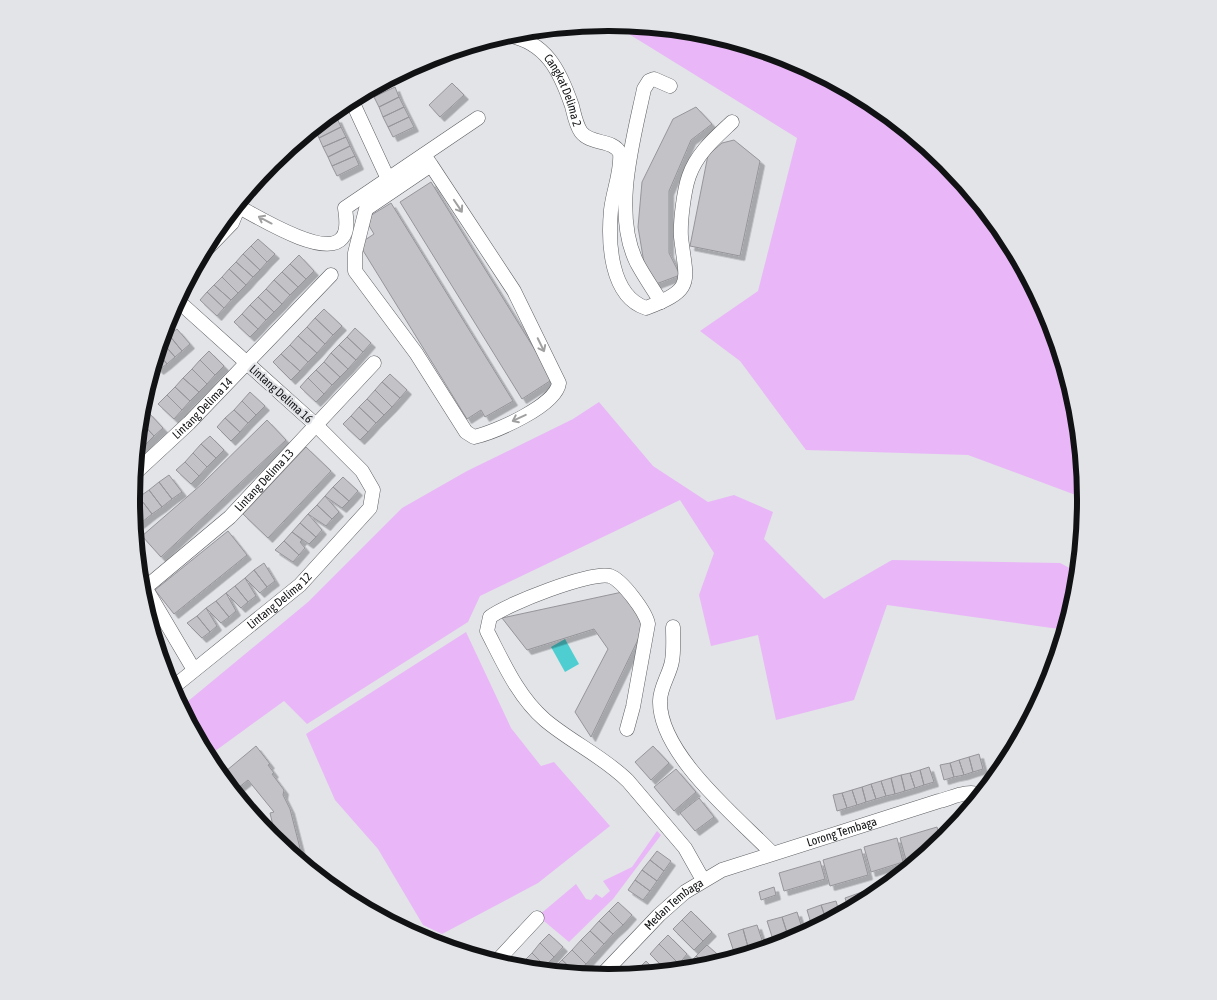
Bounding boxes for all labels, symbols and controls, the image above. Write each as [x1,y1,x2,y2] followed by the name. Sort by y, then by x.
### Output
[541,51,584,128] street label: Cangkat Delima 2
[453,198,463,212] one-way arrow
[258,215,273,224] one-way arrow
[537,337,546,352] one-way arrow
[247,362,316,426] street label: Lintang Delima 16
[169,375,236,442] street label: Lintang Delima 14
[512,413,527,423] one-way arrow
[232,446,297,514] street label: Lintang Delima 13
[244,570,315,632] street label: Lintang Delima 12
[805,814,878,850] street label: Lorong Tembaga
[642,876,706,933] street label: Medan Tembaga

